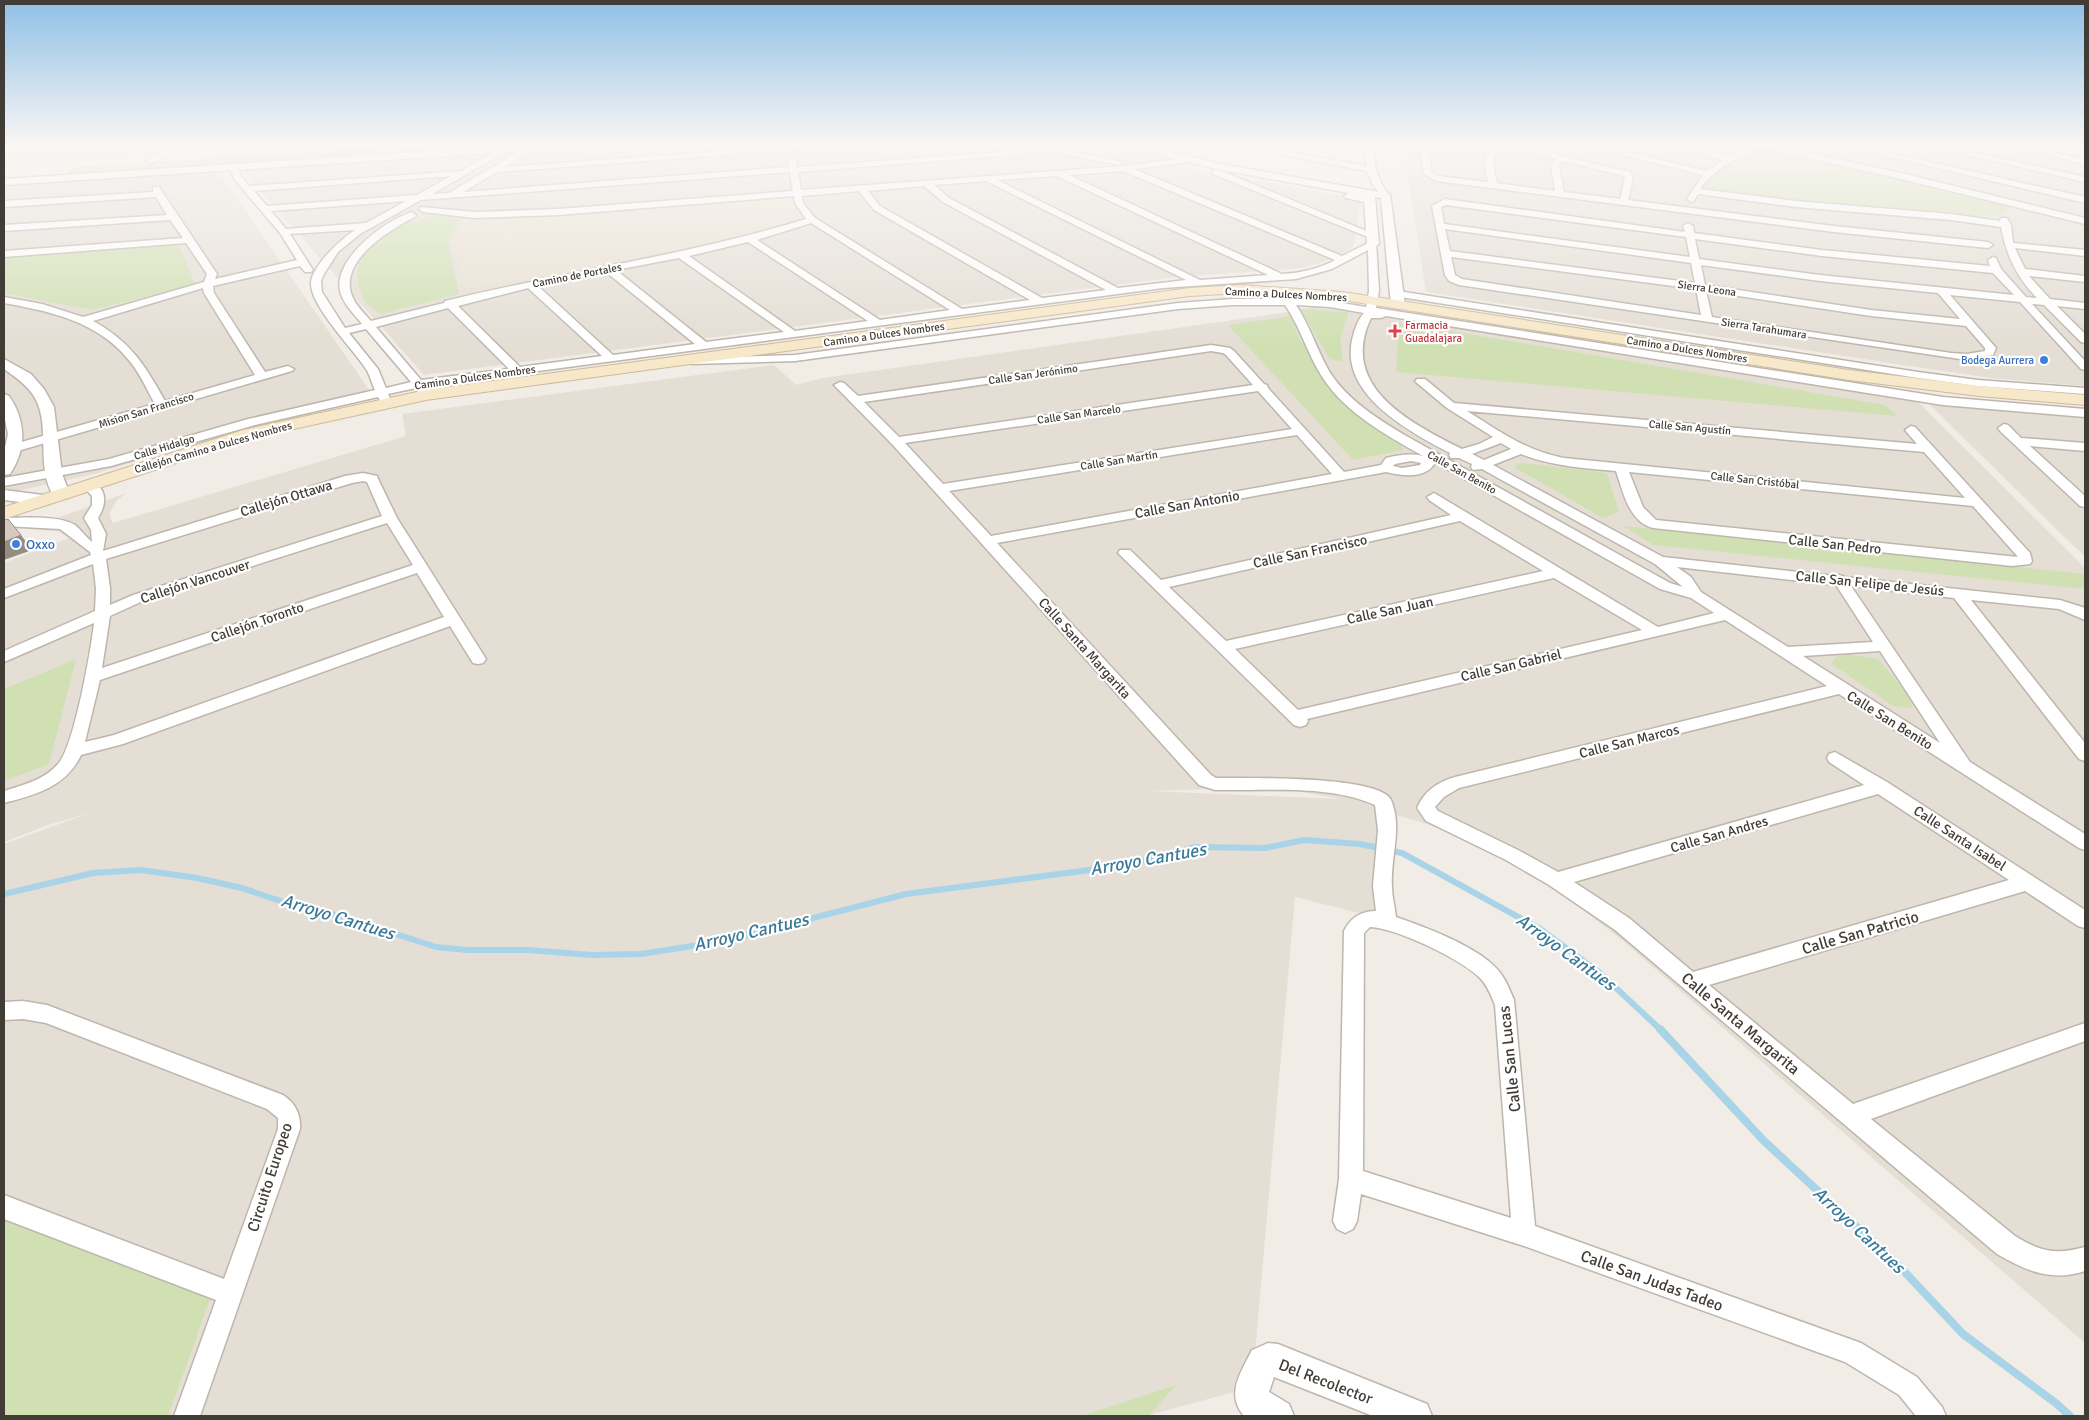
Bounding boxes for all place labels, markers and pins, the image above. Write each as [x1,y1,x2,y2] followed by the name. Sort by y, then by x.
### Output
[1405,319,1462,345] place label: Farmacia Guadalajara
[1389,325,1401,337] marker: Farmacia Guadalajara
[1961,354,2034,367] place label: Bodega Aurrera
[2038,354,2050,366] marker: Bodega Aurrera
[26,536,55,553] place label: Oxxo
[10,538,22,550] marker: Oxxo

